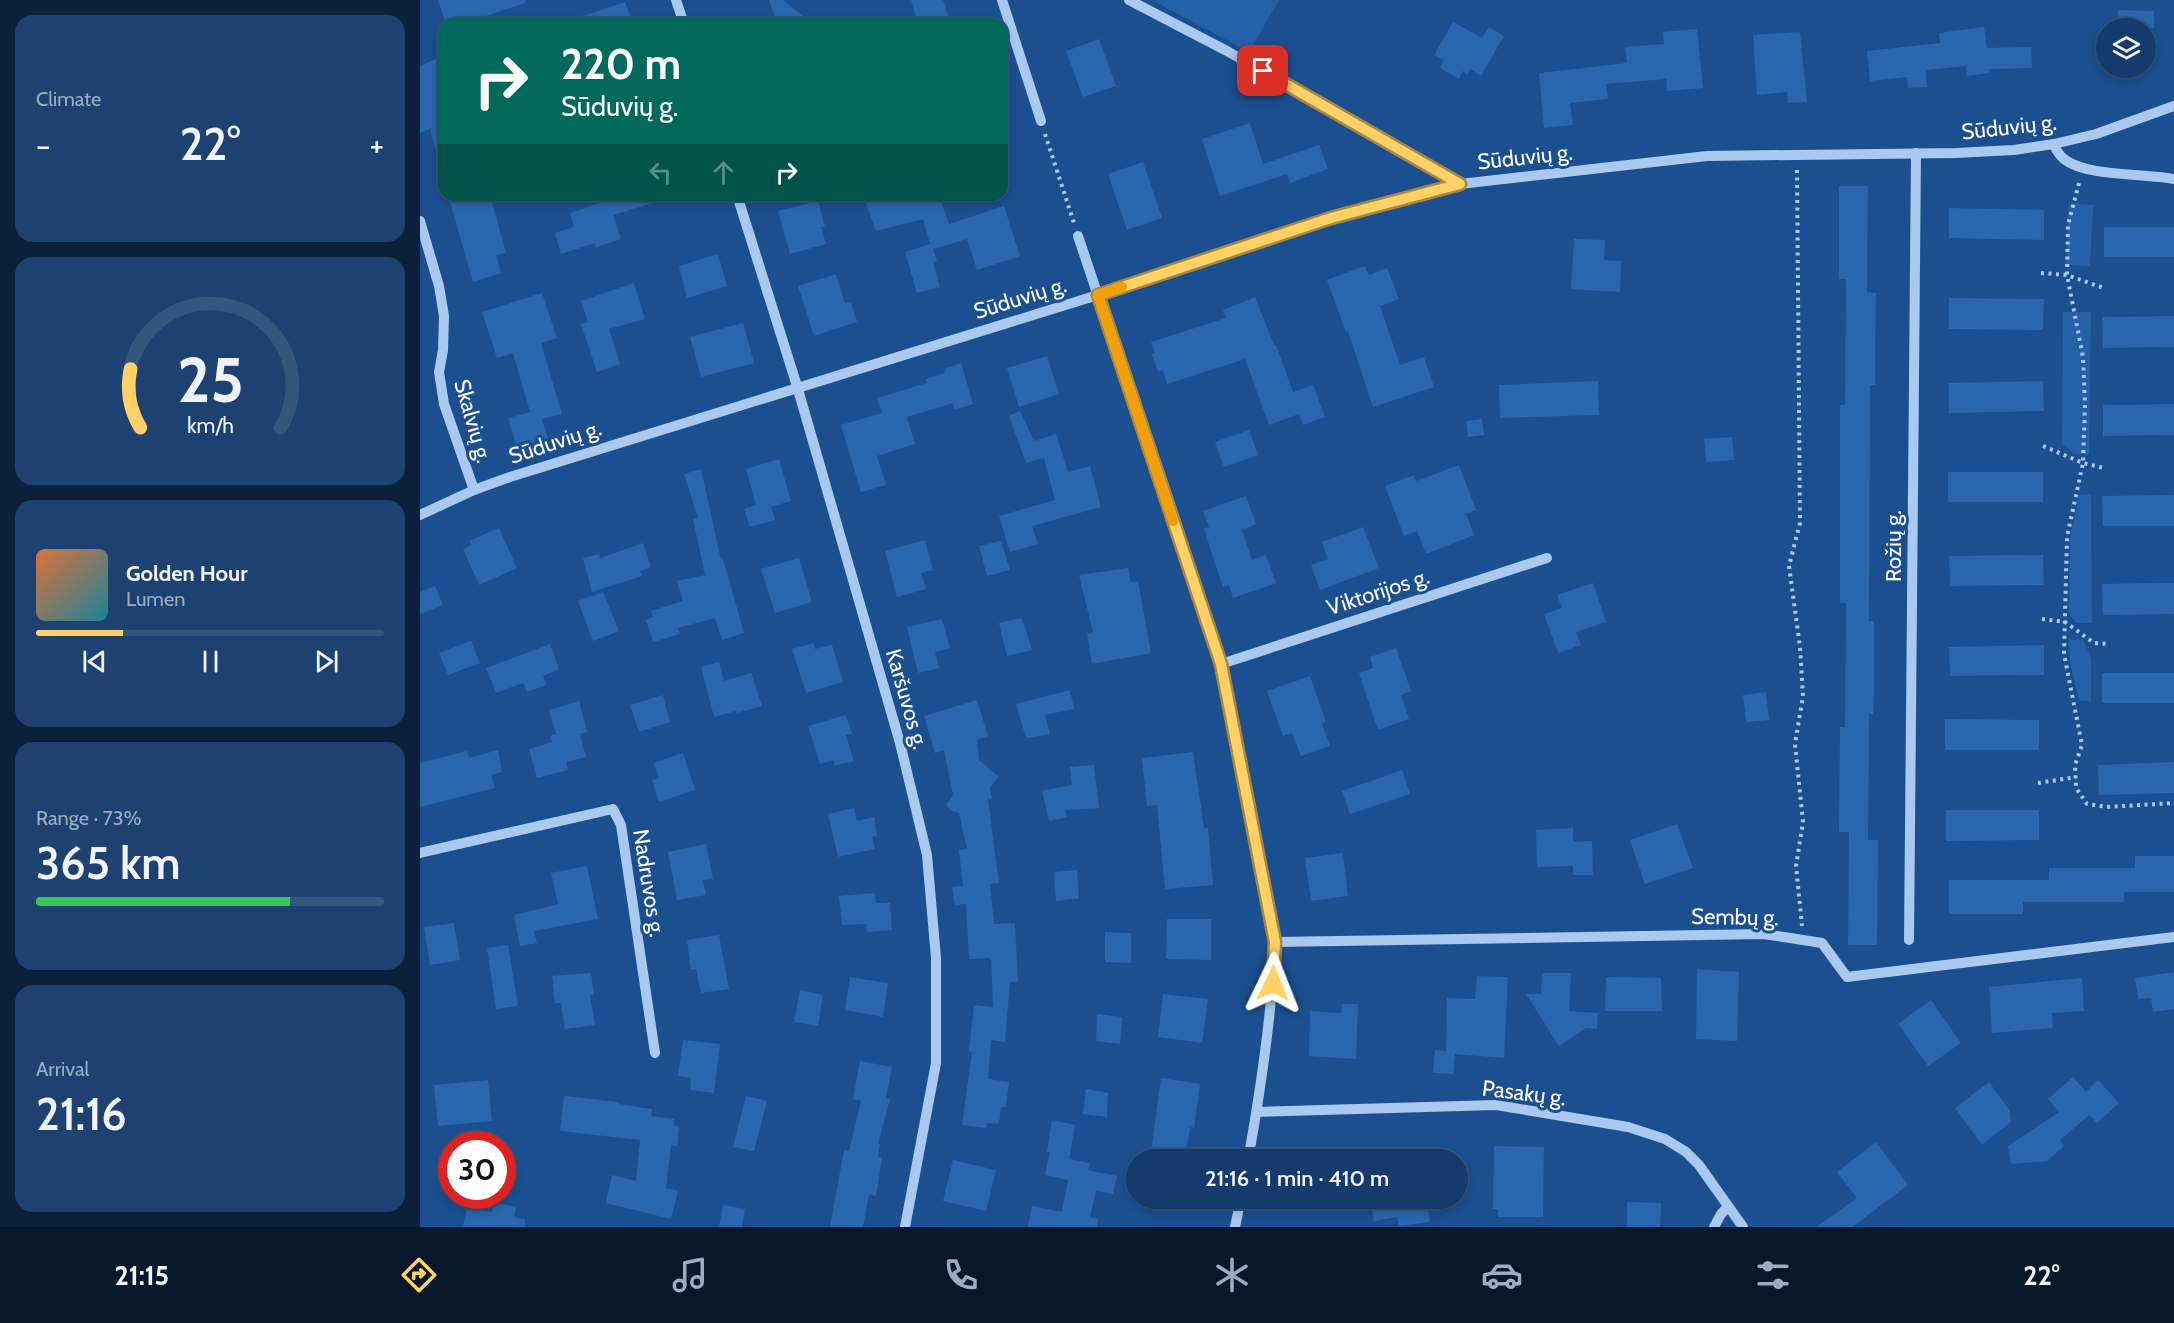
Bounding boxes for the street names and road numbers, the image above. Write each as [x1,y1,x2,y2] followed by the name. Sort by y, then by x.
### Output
[1960,109,2058,145] street label: Sūduvių g.
[1476,139,1574,175] street label: Sūduvių g.
[970,271,1070,325] street label: Sūduvių g.
[448,376,498,466] street label: Skalvių g.
[505,414,605,470] street label: Sūduvių g.
[1880,510,1907,582] street label: Rožių g.
[1323,563,1433,621] street label: Viktorijos g.
[880,646,934,752] street label: Karšuvos g.
[627,827,671,939] street label: Nadruvos g.
[1691,903,1779,931] street label: Sembų g.
[1480,1074,1568,1112] street label: Pasakų g.

